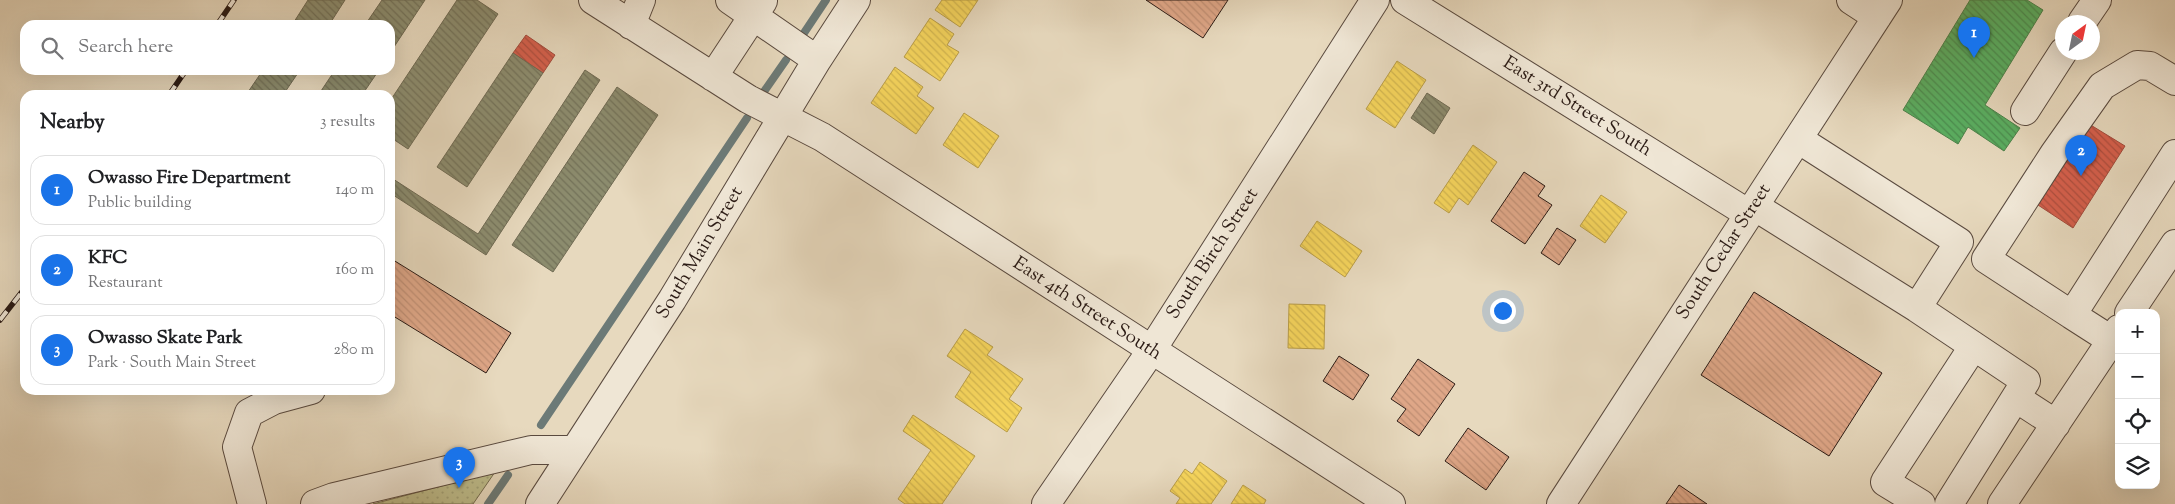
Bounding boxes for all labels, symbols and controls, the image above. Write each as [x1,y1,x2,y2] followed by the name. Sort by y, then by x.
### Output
[2055,15,2100,60] north arrow
[1958,17,1990,58] pin: 1
[20,20,395,75] search box
[38,34,66,62] icon: search
[78,34,173,61] text: Search here
[1497,50,1657,164] street label: East 3rd Street South
[40,108,105,138] text: Nearby
[320,111,375,134] text: 3 results
[2065,135,2097,176] pin: 2
[88,165,290,192] text: Owasso Fire Department
[1670,178,1778,325] street label: South Cedar Street
[54,179,60,202] text: 1
[336,179,374,202] text: 140 m
[650,181,751,324] street label: South Main Street
[1160,183,1266,325] street label: South Birch Street
[88,192,192,215] text: Public building
[88,245,128,272] text: KFC
[1007,251,1167,367] street label: East 4th Street South
[53,259,61,282] text: 2
[336,259,374,282] text: 160 m
[88,272,163,295] text: Restaurant
[1490,298,1516,324] your location
[2115,309,2160,489] map controls
[2115,309,2160,354] button: +
[88,325,243,352] text: Owasso Skate Park
[54,339,60,362] text: 3
[333,339,374,362] text: 280 m
[88,352,256,375] text: Park · South Main Street
[2115,354,2160,399] button: −
[2115,399,2160,444] button: locate
[2115,444,2160,489] button: layers
[443,447,475,488] pin: 3

